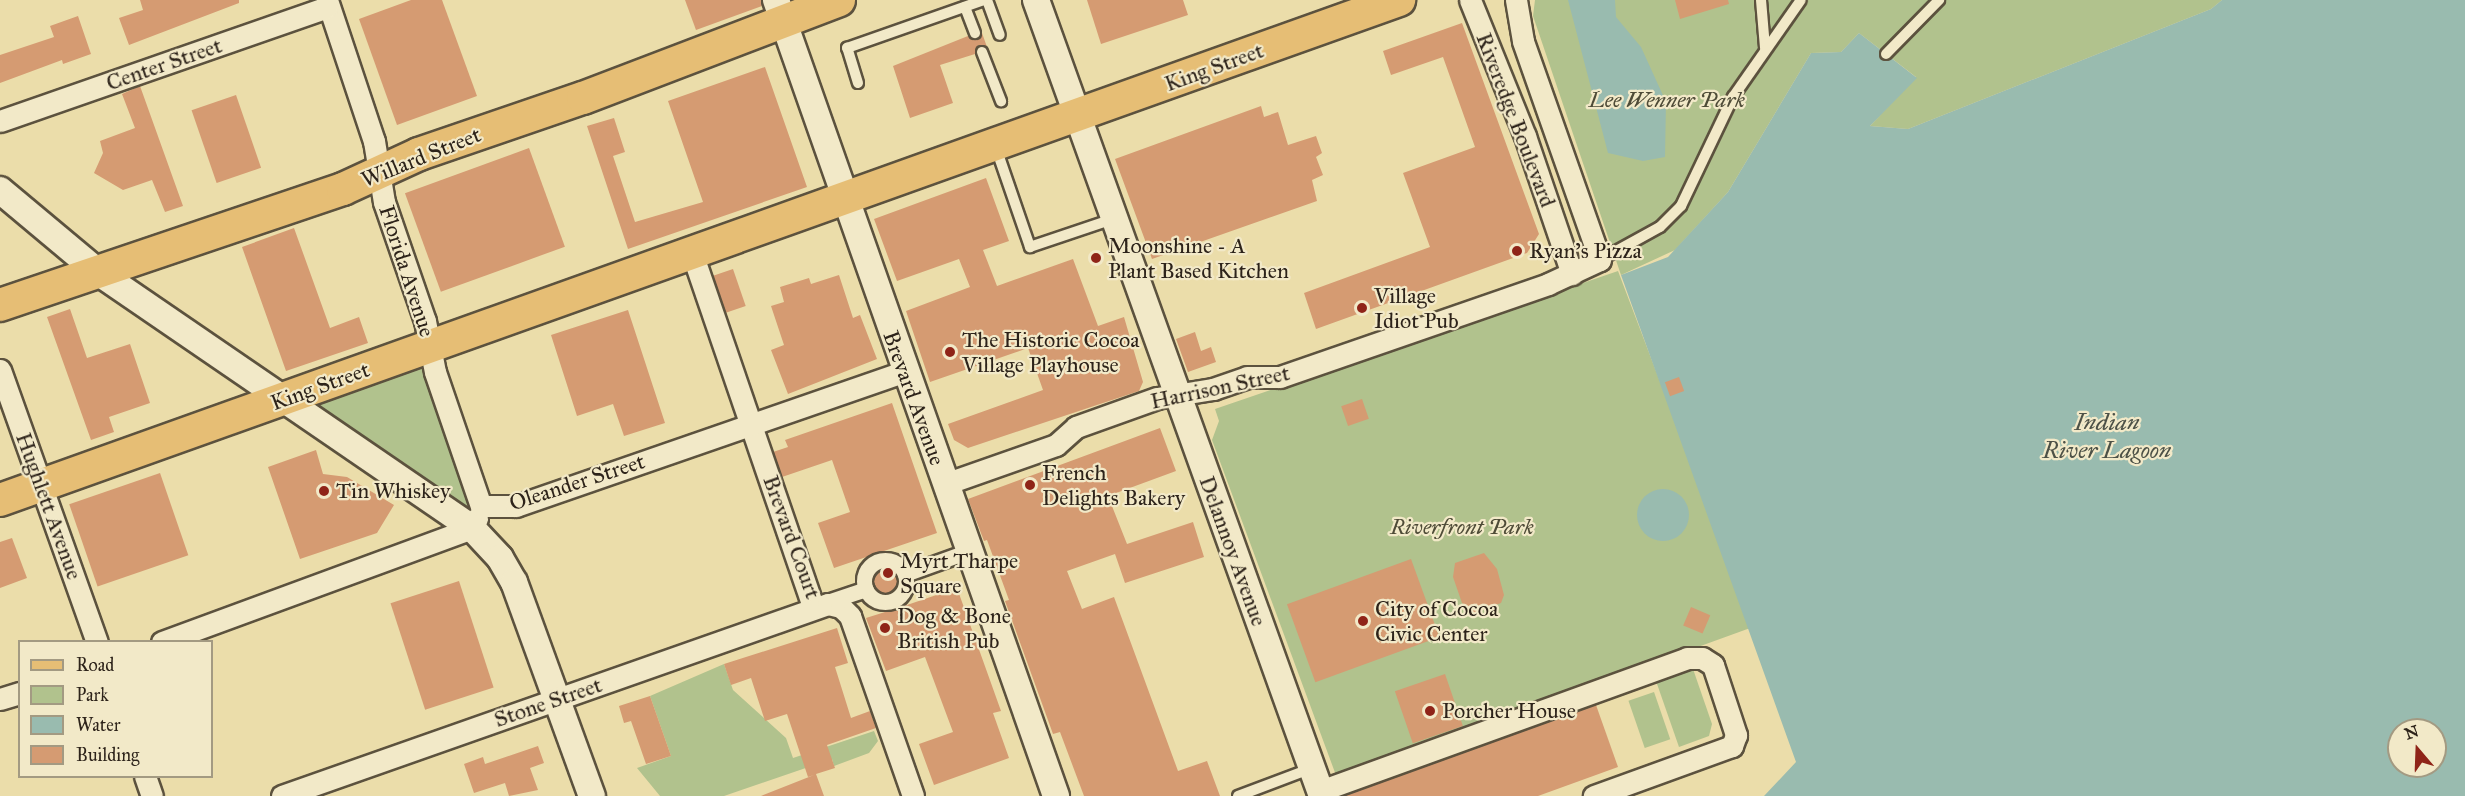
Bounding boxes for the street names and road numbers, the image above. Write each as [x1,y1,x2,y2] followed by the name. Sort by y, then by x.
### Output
[1471,29,1561,211] street label: Riveredge Boulevard
[103,32,225,96] street label: Center Street
[1161,37,1267,97] street label: King Street
[357,121,485,193] street label: Willard Street
[373,202,441,340] street label: Florida Avenue
[877,327,951,469] street label: Brevard Avenue
[267,356,373,416] street label: King Street
[1148,359,1292,415] street label: Harrison Street
[10,429,88,583] street label: Hughlett Avenue
[506,448,648,516] street label: Oleander Street
[757,472,827,602] street label: Brevard Court
[1194,472,1272,630] street label: Delannoy Avenue
[491,671,605,733] street label: Stone Street

